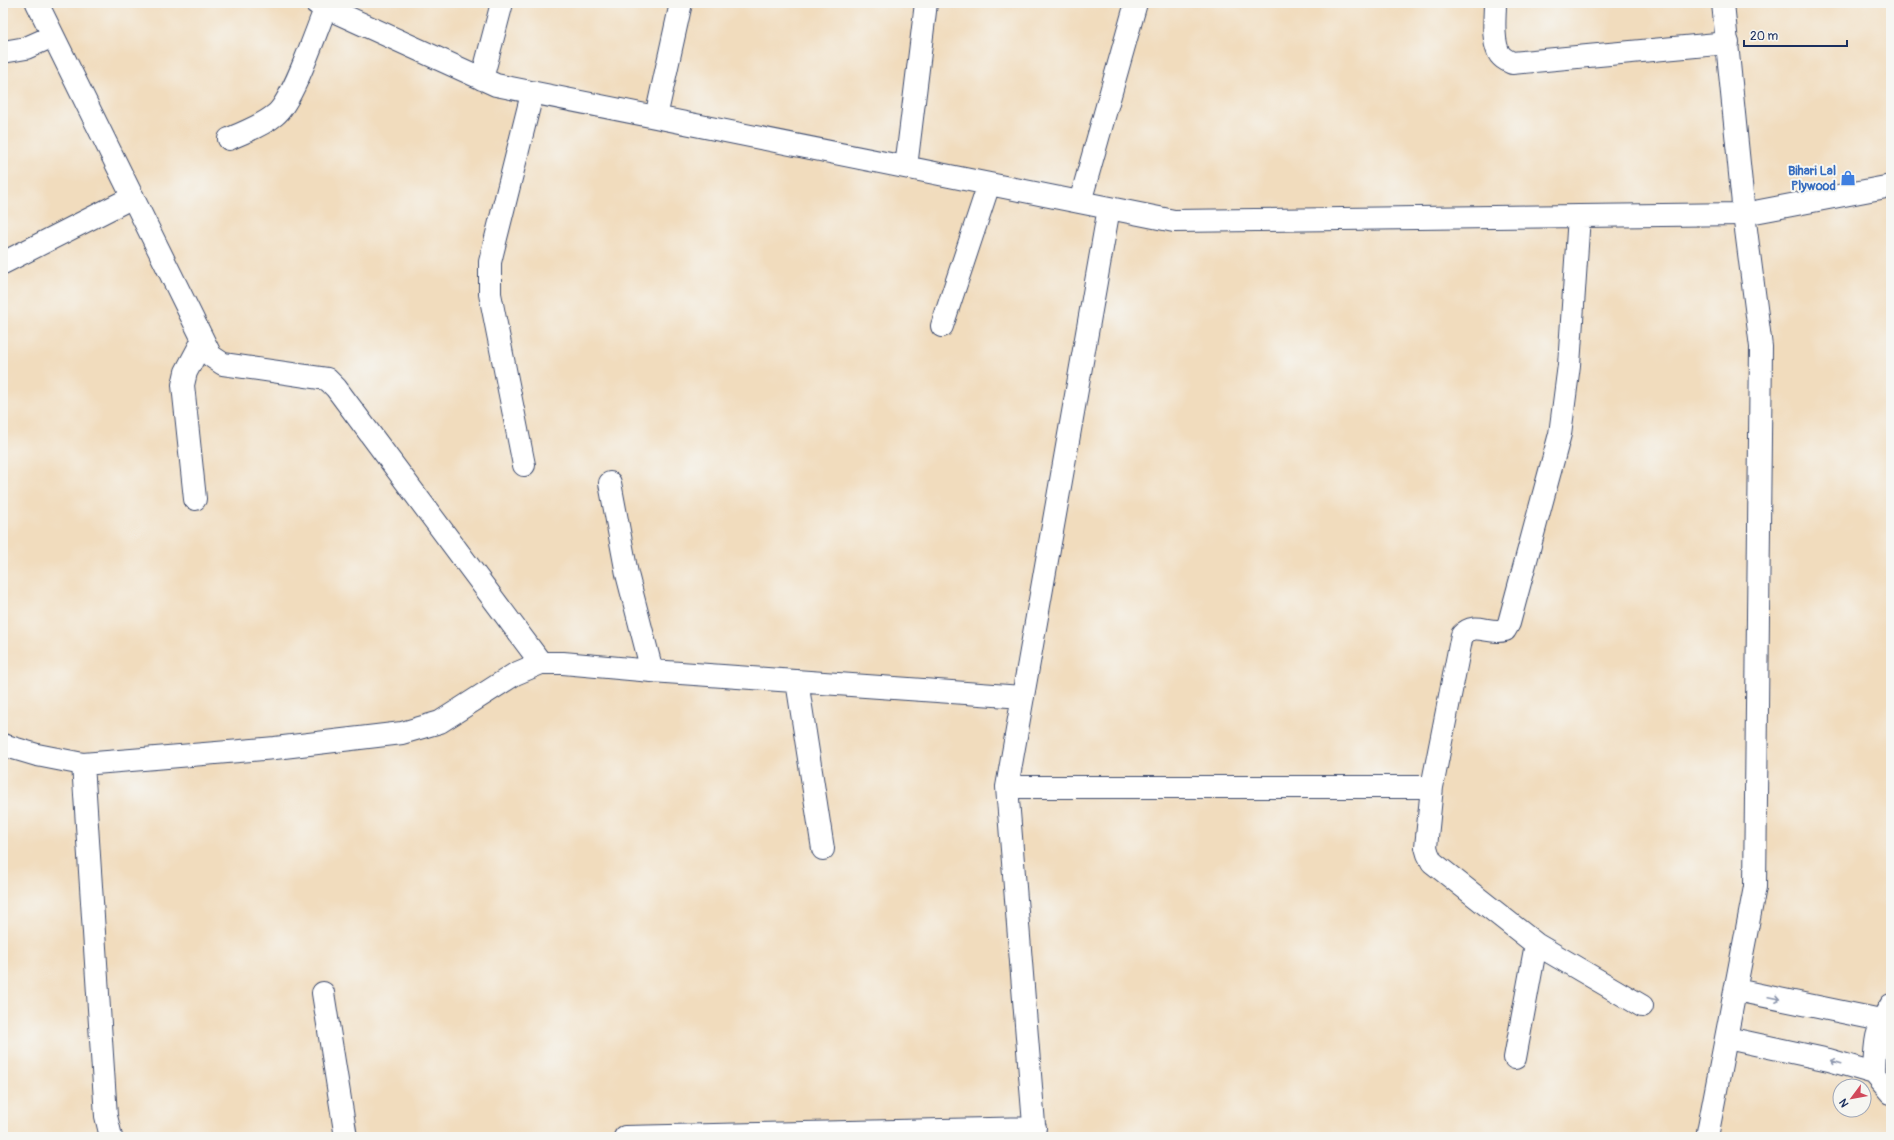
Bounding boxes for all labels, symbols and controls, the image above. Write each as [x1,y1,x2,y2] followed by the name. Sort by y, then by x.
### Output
[1744,22,1847,48] scale bar
[1750,29,1779,44] text: 20 m
[1788,163,1836,194] place label: Bihari Lal Plywood
[1839,169,1857,187] shop icon: Bihari Lal Plywood
[1767,994,1780,1002] one-way arrow
[1830,1058,1843,1065] one-way arrow
[1832,1078,1872,1118] north arrow
[1836,1096,1851,1110] text: N

